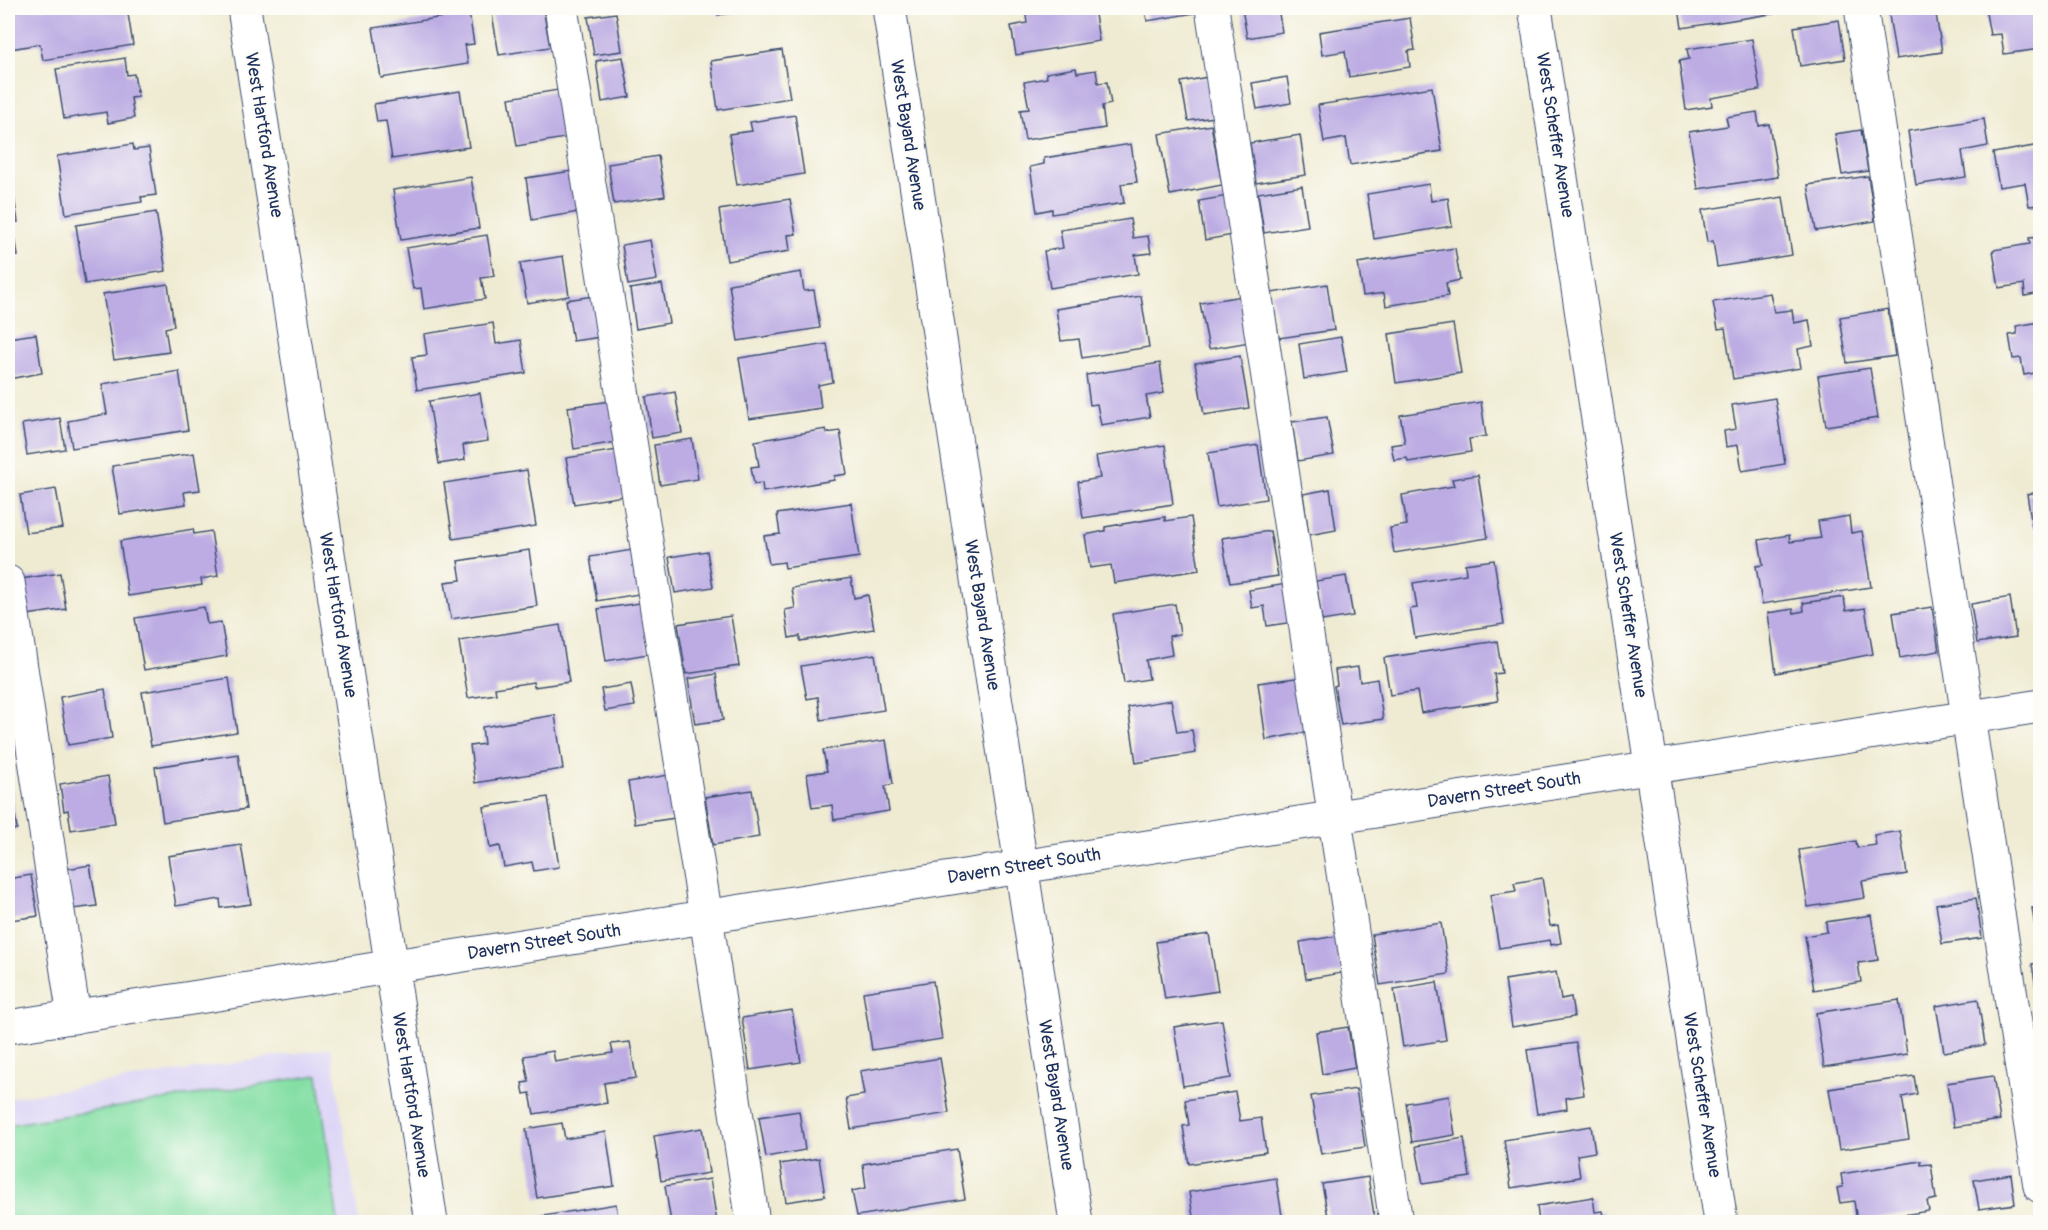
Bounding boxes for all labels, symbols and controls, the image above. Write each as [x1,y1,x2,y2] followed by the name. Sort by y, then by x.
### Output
[240,51,288,219] street label: West Hartford Avenue
[1531,51,1579,219] street label: West Scheffer Avenue
[885,58,931,212] street label: West Bayard Avenue
[314,531,362,699] street label: West Hartford Avenue
[1604,531,1652,699] street label: West Scheffer Avenue
[959,538,1005,692] street label: West Bayard Avenue
[1426,767,1582,813] street label: Davern Street South
[946,843,1102,889] street label: Davern Street South
[466,919,622,965] street label: Davern Street South
[387,1011,435,1179] street label: West Hartford Avenue
[1678,1011,1726,1179] street label: West Scheffer Avenue
[1033,1018,1079,1172] street label: West Bayard Avenue

